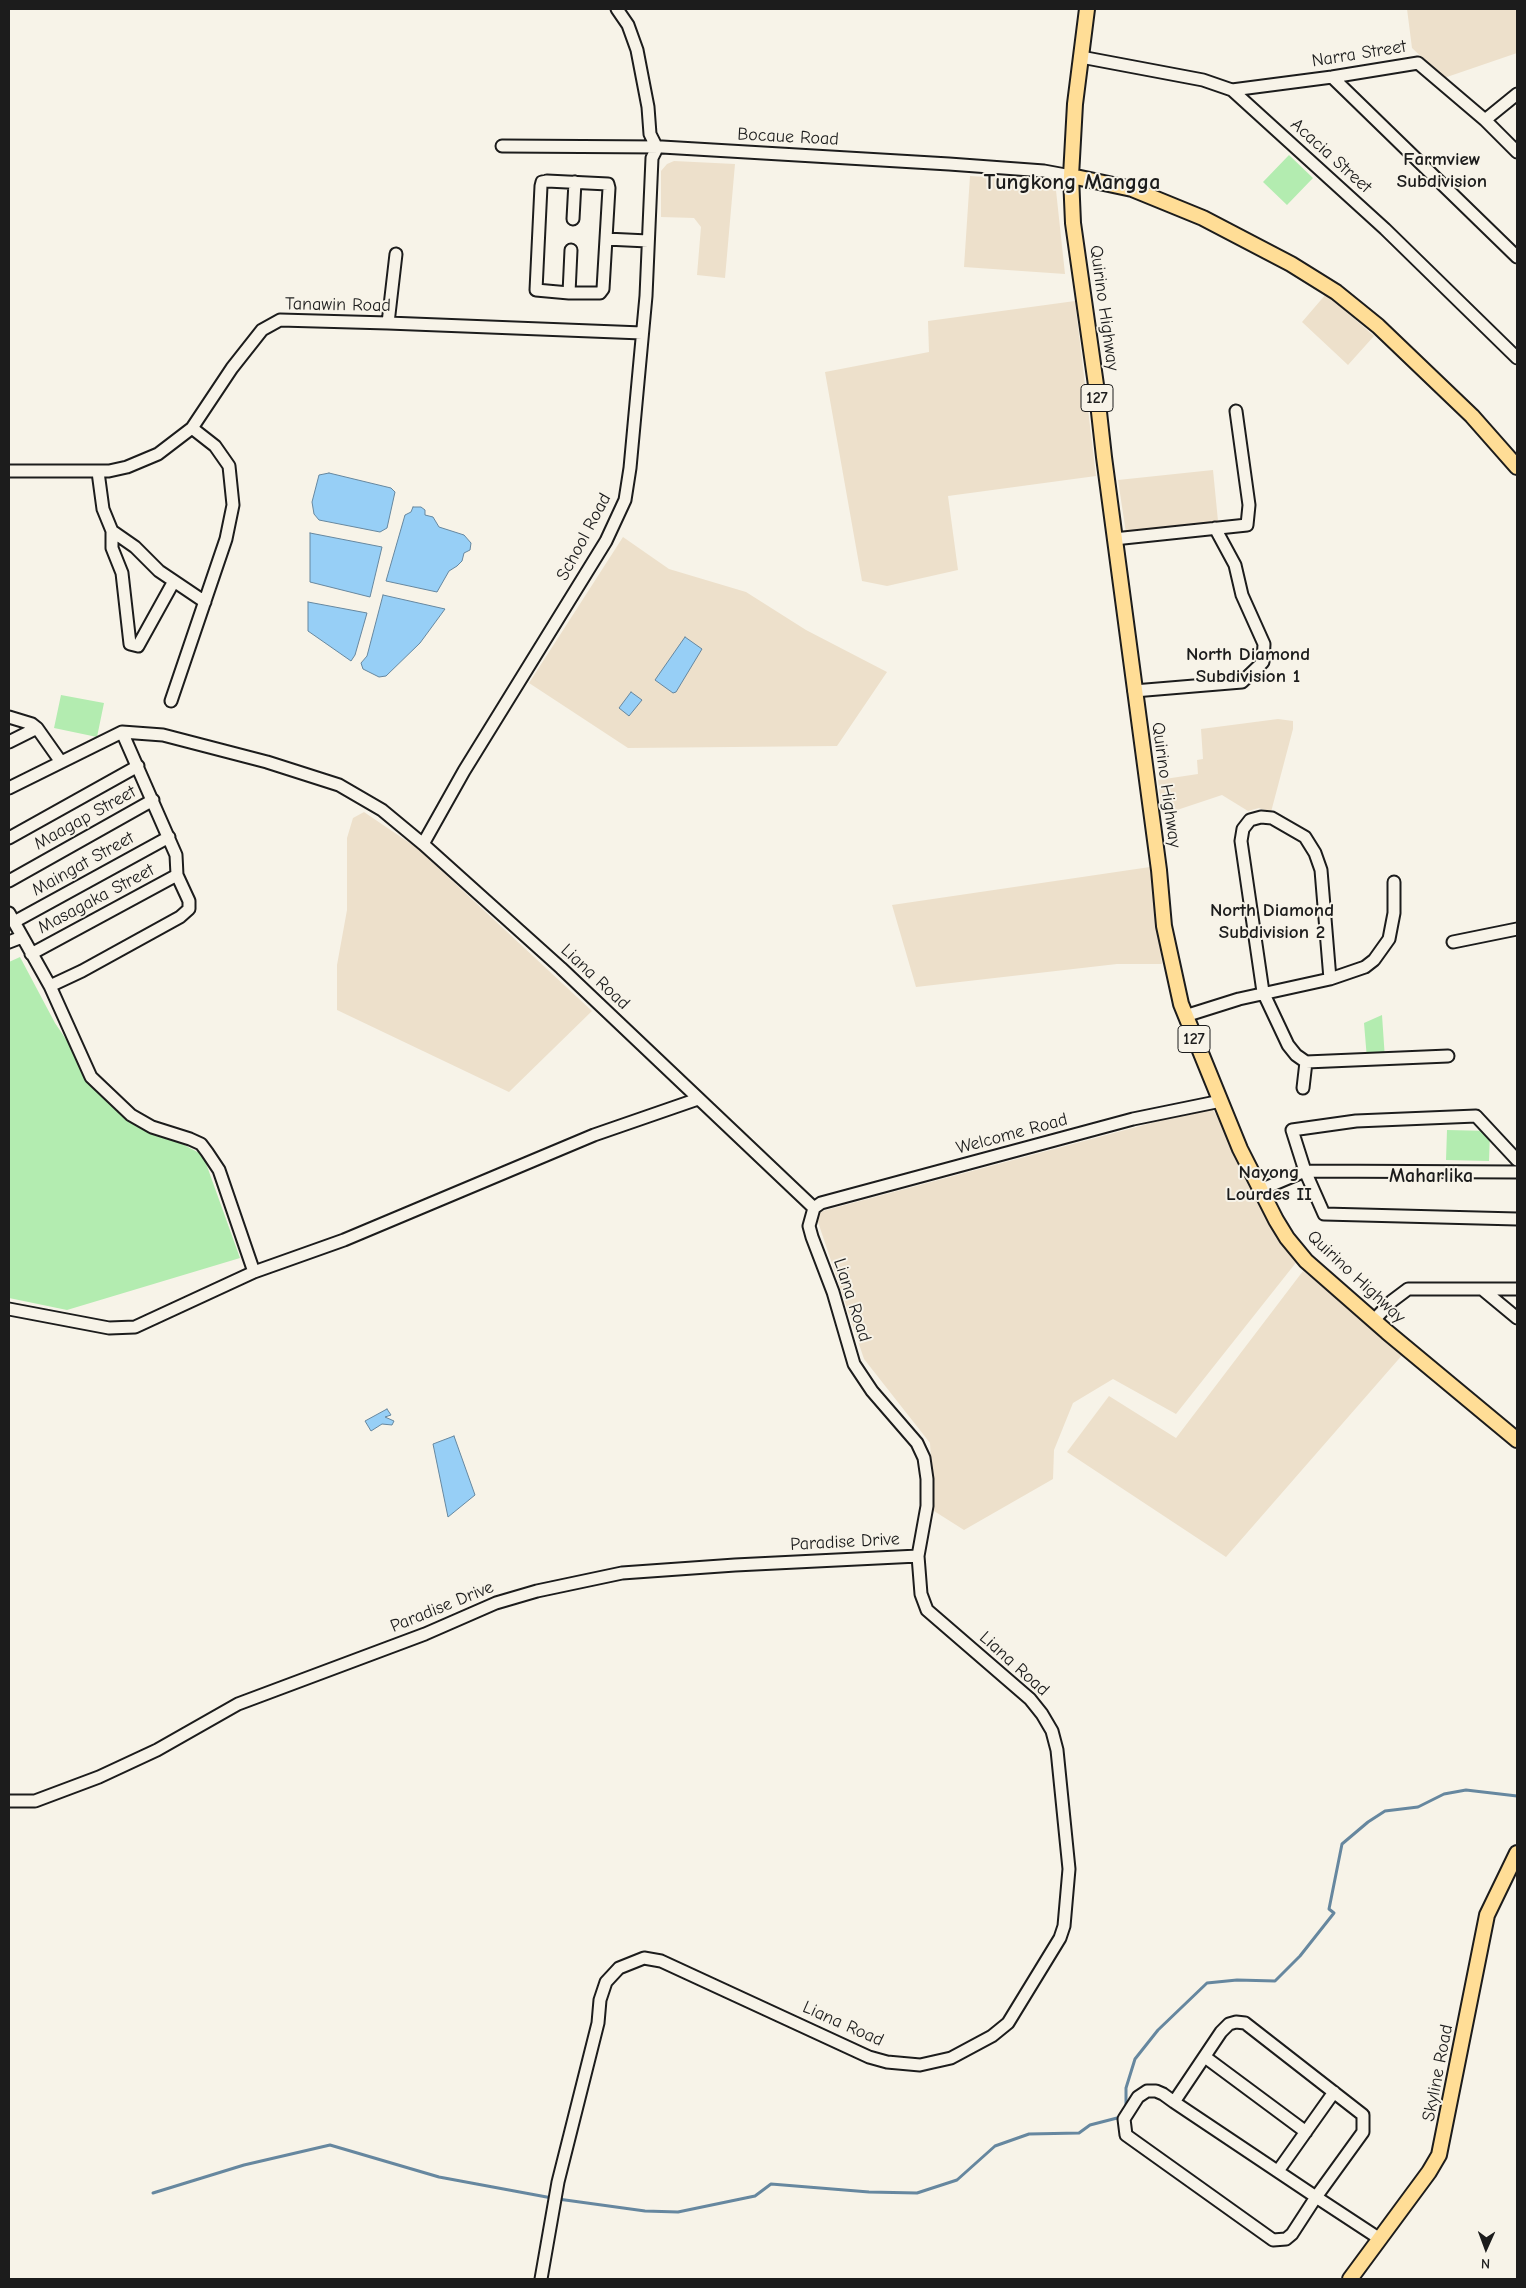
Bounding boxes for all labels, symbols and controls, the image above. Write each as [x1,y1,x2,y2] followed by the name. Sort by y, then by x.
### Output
[1310,36,1408,72] street label: Narra Street
[1286,114,1376,198] street label: Acacia Street
[737,124,839,150] street label: Bocaue Road
[1397,149,1487,193] district label: Farmview Subdivision
[984,170,1160,196] district label: Tungkong Mangga
[1084,244,1124,372] street label: Quirino Highway
[285,293,391,317] street label: Tanawin Road
[1081,384,1113,412] road number: 127
[552,489,616,585] street label: School Road
[1186,644,1310,688] district label: North Diamond Subdivision 1
[1146,721,1186,849] street label: Quirino Highway
[30,781,140,855] street label: Maagap Street
[28,827,138,901] street label: Maingat Street
[34,859,158,939] street label: Masagaka Street
[1210,900,1334,944] district label: North Diamond Subdivision 2
[556,940,634,1014] street label: Liana Road
[1178,1026,1210,1052] road number: 127
[954,1109,1070,1159] street label: Welcome Road
[1226,1162,1312,1206] district label: Nayong Lourdes II
[1389,1164,1473,1188] district label: Maharlika
[1302,1226,1410,1328] street label: Quirino Highway
[828,1256,876,1344] street label: Liana Road
[790,1528,900,1556] street label: Paradise Drive
[387,1576,497,1638] street label: Paradise Drive
[975,1627,1053,1701] street label: Liana Road
[799,1997,887,2051] street label: Liana Road
[1418,2023,1458,2123] street label: Skyline Road
[1461,2223,1511,2273] north arrow
[1481,2255,1490,2272] text: N

